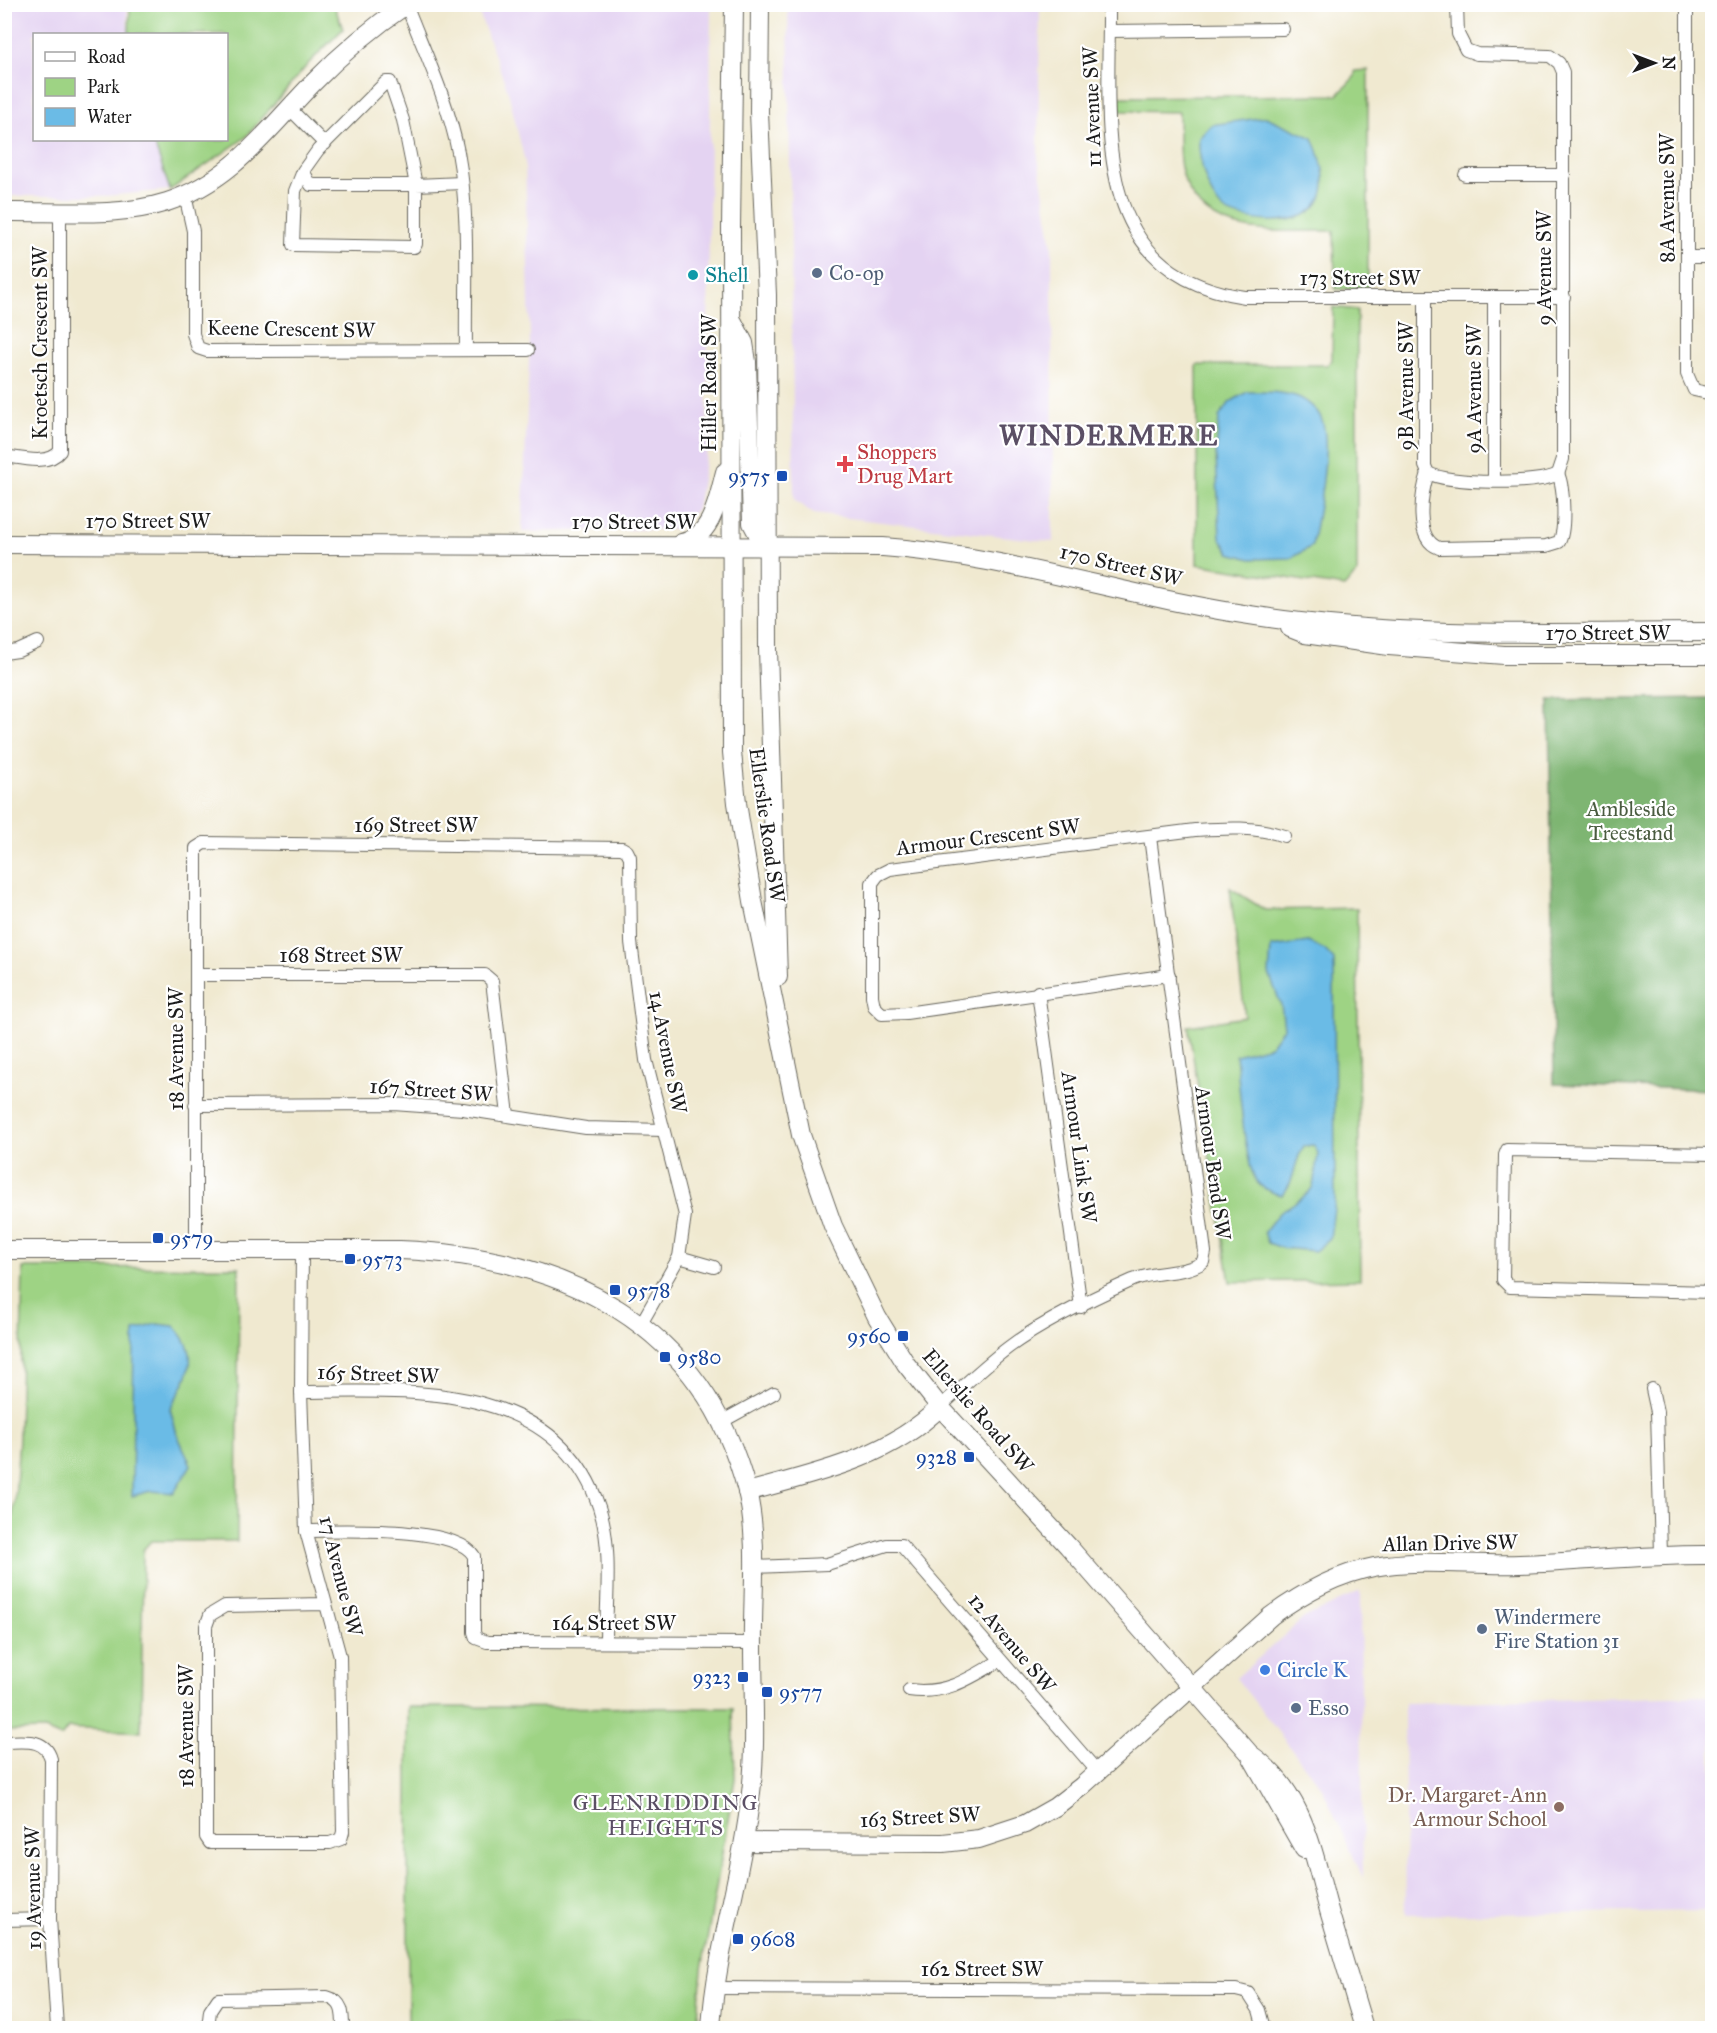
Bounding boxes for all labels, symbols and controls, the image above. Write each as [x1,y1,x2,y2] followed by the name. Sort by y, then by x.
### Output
[33,33,228,141] legend
[1624,33,1684,93] north arrow
[1077,45,1107,168] street label: 11 Avenue SW
[87,46,125,68] text: Road
[1659,56,1678,70] text: N
[87,76,120,98] text: Park
[87,106,132,128] text: Water
[1654,132,1680,263] street label: 8A Avenue SW
[1531,209,1557,326] street label: 9 Avenue SW
[27,245,53,440] street label: Kroetsch Crescent SW
[829,260,884,286] place label: Co-op
[705,262,749,288] place label: Shell
[1299,265,1422,291] street label: 173 Street SW
[810,266,824,280] marker: Co-op
[686,268,700,282] marker: Shell
[696,313,722,452] street label: Hiller Road SW
[207,315,376,343] street label: Keene Crescent SW
[1393,320,1419,451] street label: 9B Avenue SW
[1461,323,1487,454] street label: 9A Avenue SW
[999,419,1219,452] district label: WINDERMERE
[857,439,953,489] place label: Shoppers Drug Mart
[838,457,852,471] marker: Shoppers Drug Mart
[728,463,770,489] place label: 9575
[775,469,789,483] marker: 9575
[86,508,212,534] street label: 170 Street SW
[572,509,698,535] street label: 170 Street SW
[1057,538,1186,592] street label: 170 Street SW
[1546,620,1672,646] street label: 170 Street SW
[743,746,791,905] street label: Ellerslie Road SW
[1586,796,1676,846] park label: Ambleside Treestand
[354,812,479,838] street label: 169 Street SW
[894,813,1083,861] street label: Armour Crescent SW
[279,942,404,968] street label: 168 Street SW
[163,986,189,1111] street label: 18 Avenue SW
[643,989,693,1116] street label: 14 Avenue SW
[1055,1069,1103,1226] street label: Armour Link SW
[369,1073,495,1107] street label: 167 Street SW
[1189,1083,1237,1243] street label: Armour Bend SW
[170,1225,214,1251] place label: 9579
[151,1231,165,1245] marker: 9579
[362,1246,403,1272] place label: 9573
[343,1252,357,1266] marker: 9573
[627,1277,670,1303] place label: 9578
[608,1283,622,1297] marker: 9578
[847,1323,891,1349] place label: 9560
[896,1329,910,1343] marker: 9560
[917,1343,1040,1479] street label: Ellerslie Road SW
[677,1344,721,1370] place label: 9580
[658,1350,672,1364] marker: 9580
[317,1359,440,1389] street label: 165 Street SW
[916,1444,957,1470] place label: 9328
[962,1450,976,1464] marker: 9328
[313,1513,369,1640] street label: 17 Avenue SW
[1381,1529,1519,1557] street label: Allan Drive SW
[963,1588,1062,1699] street label: 12 Avenue SW
[1494,1604,1619,1654] place label: Windermere Fire Station 31
[552,1610,677,1636] street label: 164 Street SW
[1475,1622,1489,1636] marker: Windermere Fire Station 31
[1277,1657,1349,1683] place label: Circle K
[173,1663,199,1788] street label: 18 Avenue SW
[1258,1663,1272,1677] marker: Circle K
[693,1664,731,1690] place label: 9323
[736,1670,750,1684] marker: 9323
[779,1679,822,1705] place label: 9577
[760,1685,774,1699] marker: 9577
[1308,1695,1349,1721] place label: Esso
[1289,1701,1303,1715] marker: Esso
[1388,1782,1547,1832] place label: Dr. Margaret-Ann Armour School
[573,1789,759,1841] district label: GLENRIDDING HEIGHTS
[1552,1800,1566,1814] marker: Dr. Margaret-Ann Armour School
[859,1801,982,1833] street label: 163 Street SW
[19,1825,47,1950] street label: 19 Avenue SW
[750,1926,795,1952] place label: 9608
[731,1932,745,1946] marker: 9608
[921,1956,1044,1982] street label: 162 Street SW

